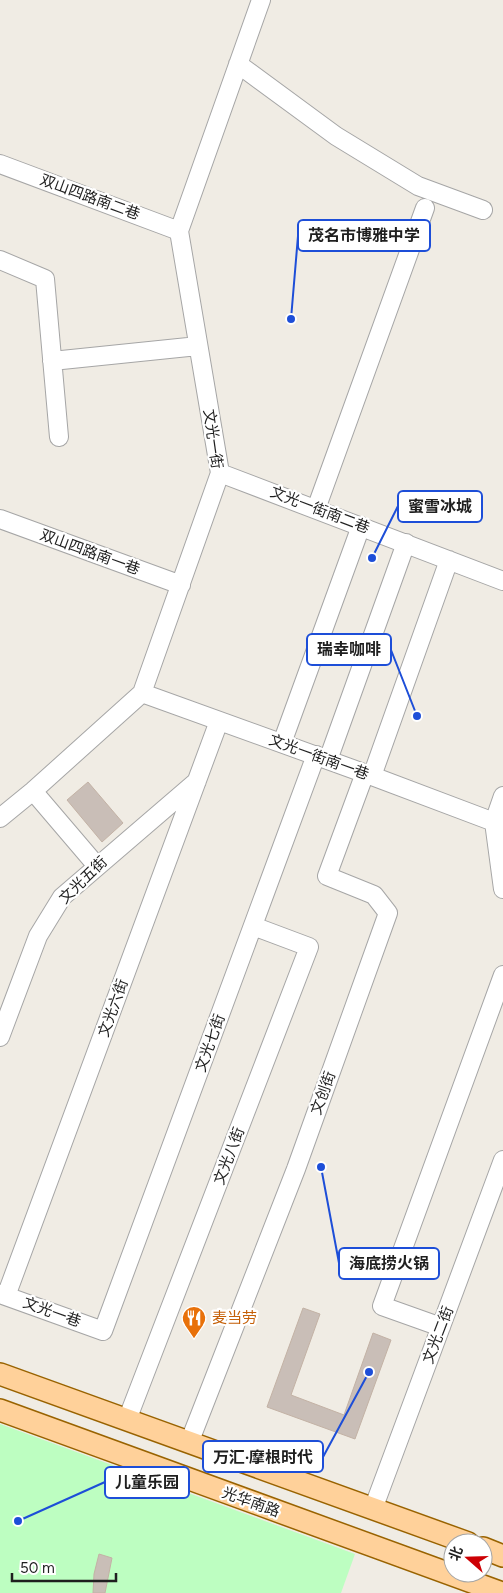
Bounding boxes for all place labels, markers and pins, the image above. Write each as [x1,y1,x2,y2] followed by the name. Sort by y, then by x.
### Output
[298,220,430,251] callout: 茂名市博雅中学
[398,491,482,522] callout: 蜜雪冰城
[307,634,391,665] callout: 瑞幸咖啡
[339,1248,439,1279] callout: 海底捞火锅
[181,1305,207,1339] restaurant icon: 麦当劳
[212,1309,257,1327] place label: 麦当劳
[203,1441,323,1472] callout: 万汇·摩根时代
[105,1467,189,1498] callout: 儿童乐园

